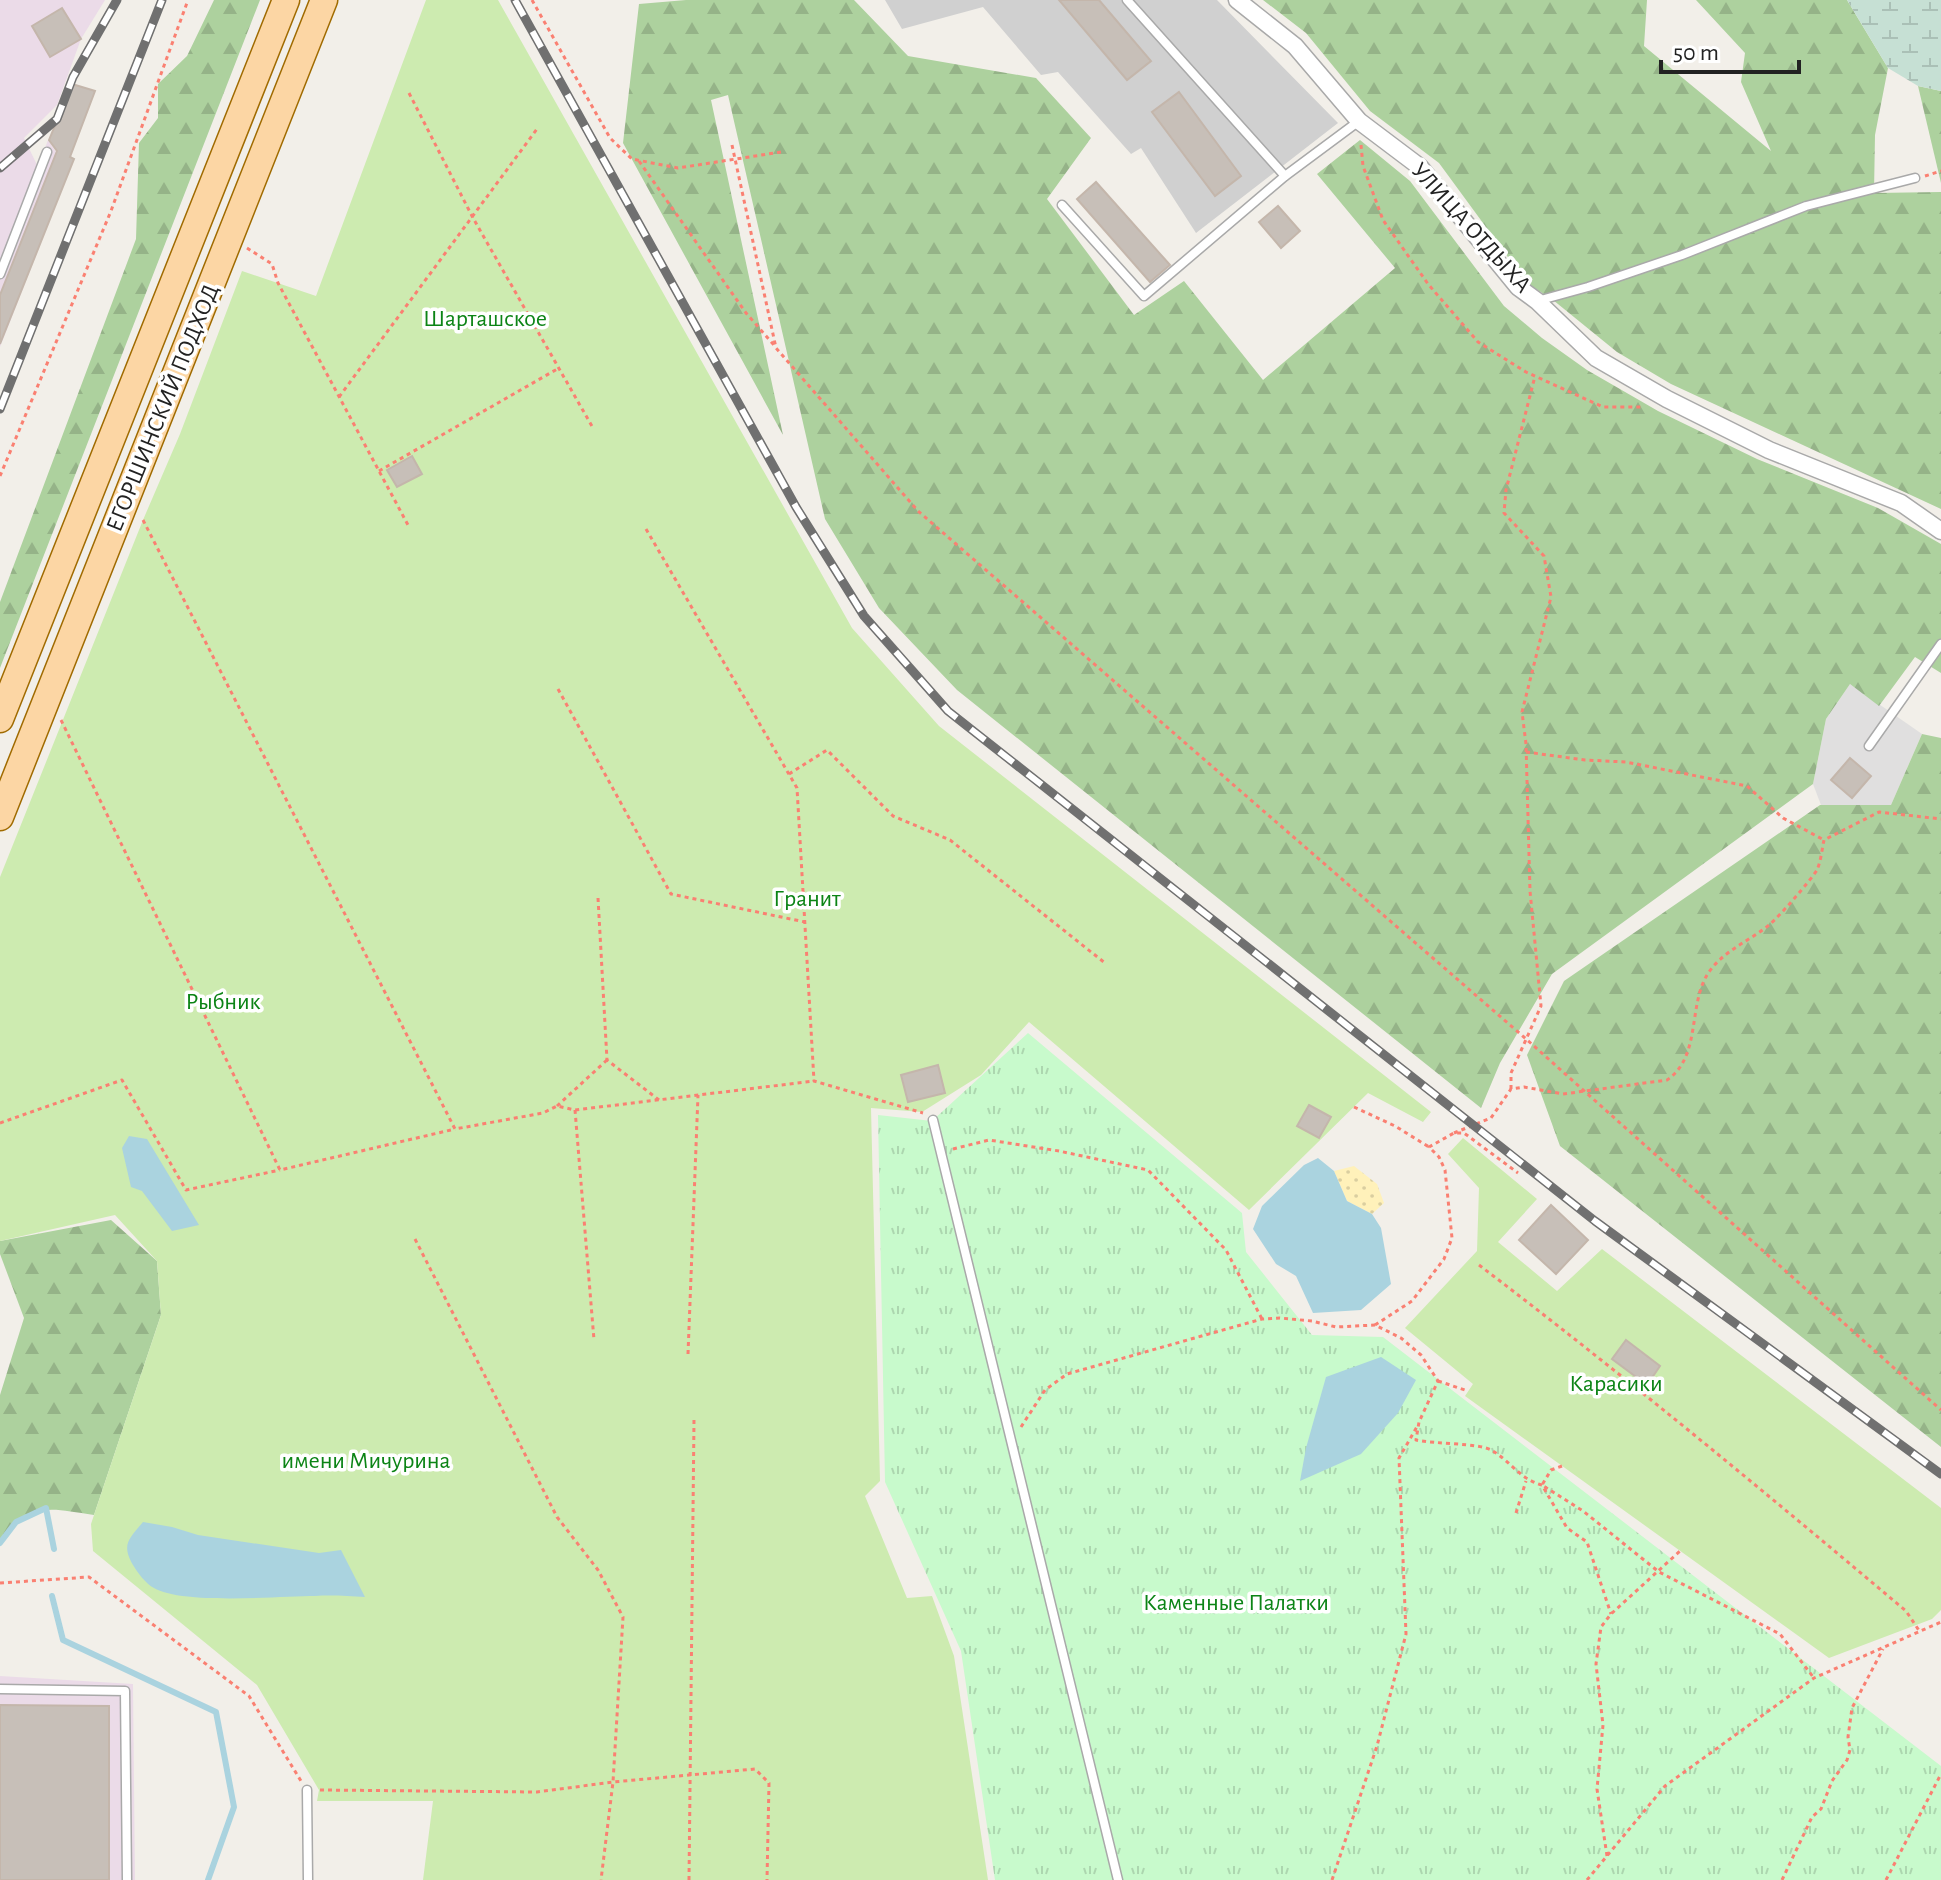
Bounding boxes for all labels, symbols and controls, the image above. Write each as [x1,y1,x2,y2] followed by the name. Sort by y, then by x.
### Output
[1661,24,1799,74] scale bar
[1673,41,1719,65] text: 50 m
[1407,158,1535,298] street label: УЛИЦА ОТДЫХА
[102,281,224,535] street label: ЕГОРШИНСКИЙ ПОДХОД
[423,307,547,331] park label: Шарташское
[773,887,841,911] park label: Гранит
[186,990,260,1014] park label: Рыбник
[1569,1372,1663,1396] park label: Карасики
[282,1449,451,1473] park label: имени Мичурина
[1143,1591,1329,1615] park label: Каменные Палатки

